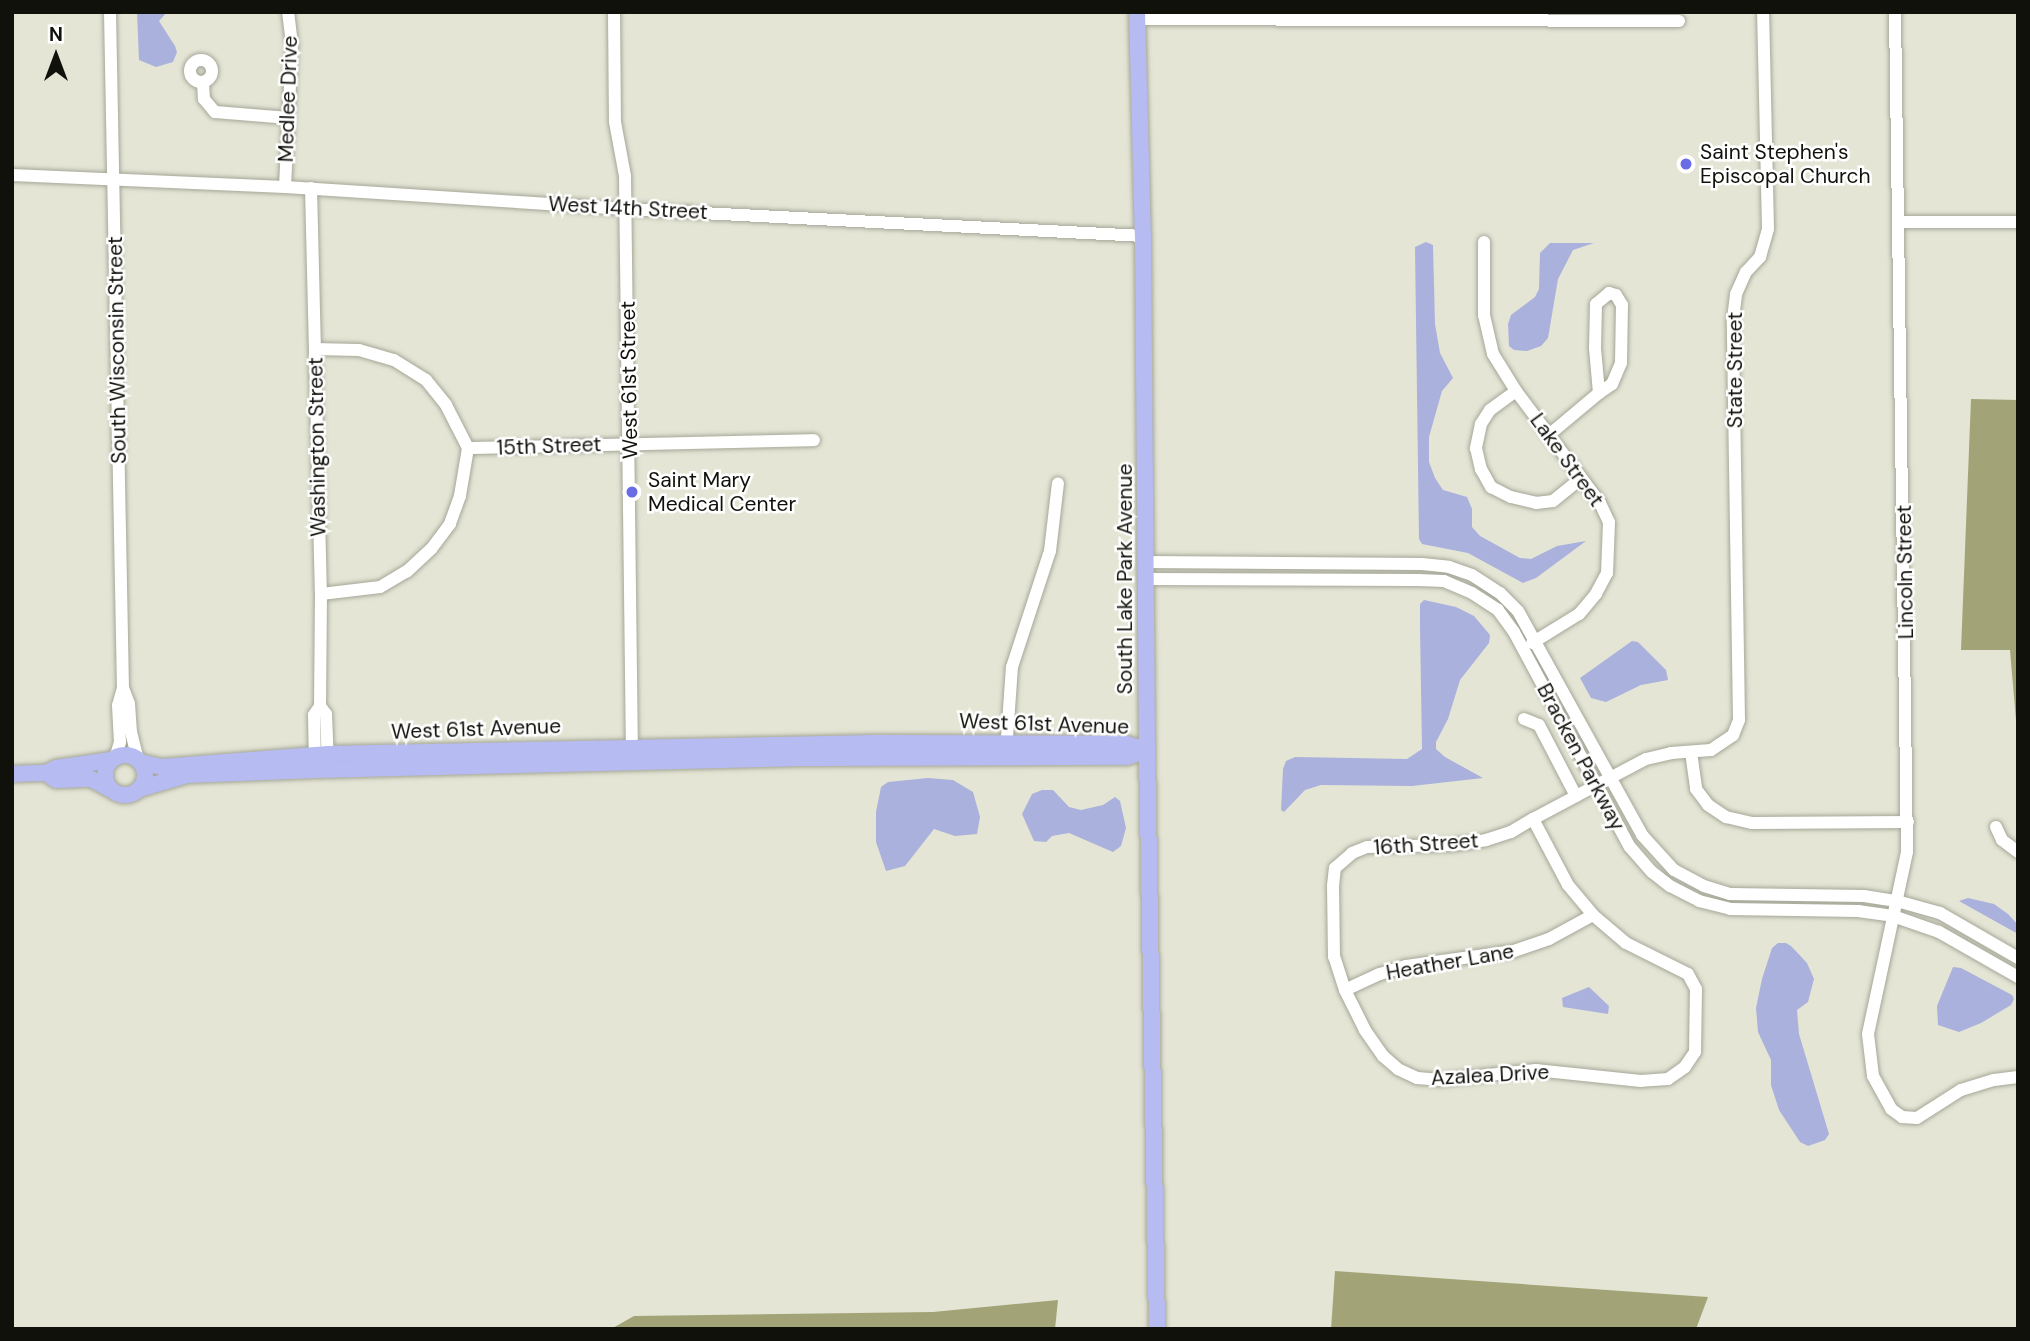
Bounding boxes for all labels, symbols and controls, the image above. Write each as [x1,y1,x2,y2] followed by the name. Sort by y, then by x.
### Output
[21,21,91,91] north arrow
[49,22,63,47] text: N
[273,35,303,163] street label: Medlee Drive
[1700,139,1871,189] place label: Saint Stephen's Episcopal Church
[1678,156,1694,172] marker: Saint Stephen's Episcopal Church
[548,191,708,225] street label: West 14th Street
[102,236,132,464] street label: South Wisconsin Street
[615,301,643,459] street label: West 61st Street
[1722,312,1748,428] street label: State Street
[303,357,331,537] street label: Washington Street
[1525,408,1609,512] street label: Lake Street
[496,432,602,460] street label: 15th Street
[1112,464,1138,694] street label: South Lake Park Avenue
[648,467,796,517] place label: Saint Mary Medical Center
[622,482,642,502] marker: Saint Mary Medical Center
[1891,505,1919,639] street label: Lincoln Street
[1532,679,1630,835] street label: Bracken Parkway
[959,708,1129,740] street label: West 61st Avenue
[391,713,561,745] street label: West 61st Avenue
[1373,828,1479,860] street label: 16th Street
[1384,938,1516,986] street label: Heather Lane
[1430,1059,1550,1091] street label: Azalea Drive

